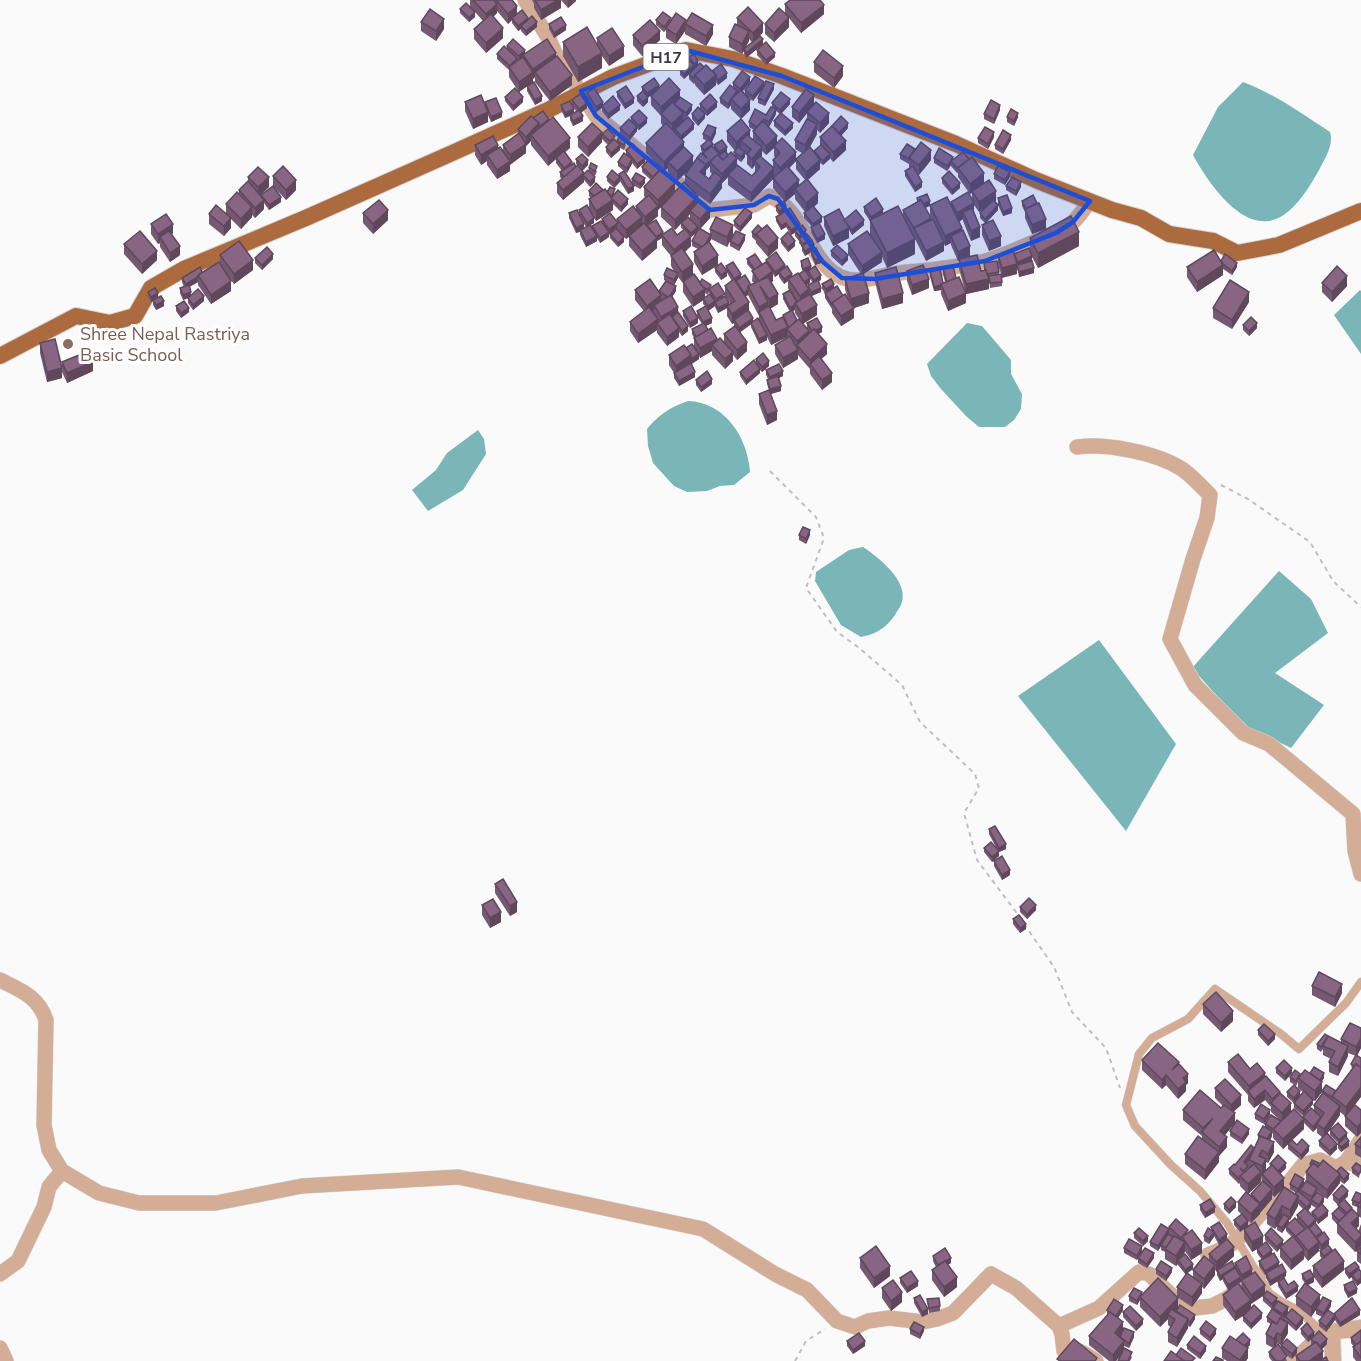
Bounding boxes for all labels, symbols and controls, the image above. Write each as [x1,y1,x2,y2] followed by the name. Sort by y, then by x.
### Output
[644,44,688,70] road number: H17
[80,322,250,367] place label: Shree Nepal Rastriya Basic School
[61,337,75,351] marker: Shree Nepal Rastriya Basic School

